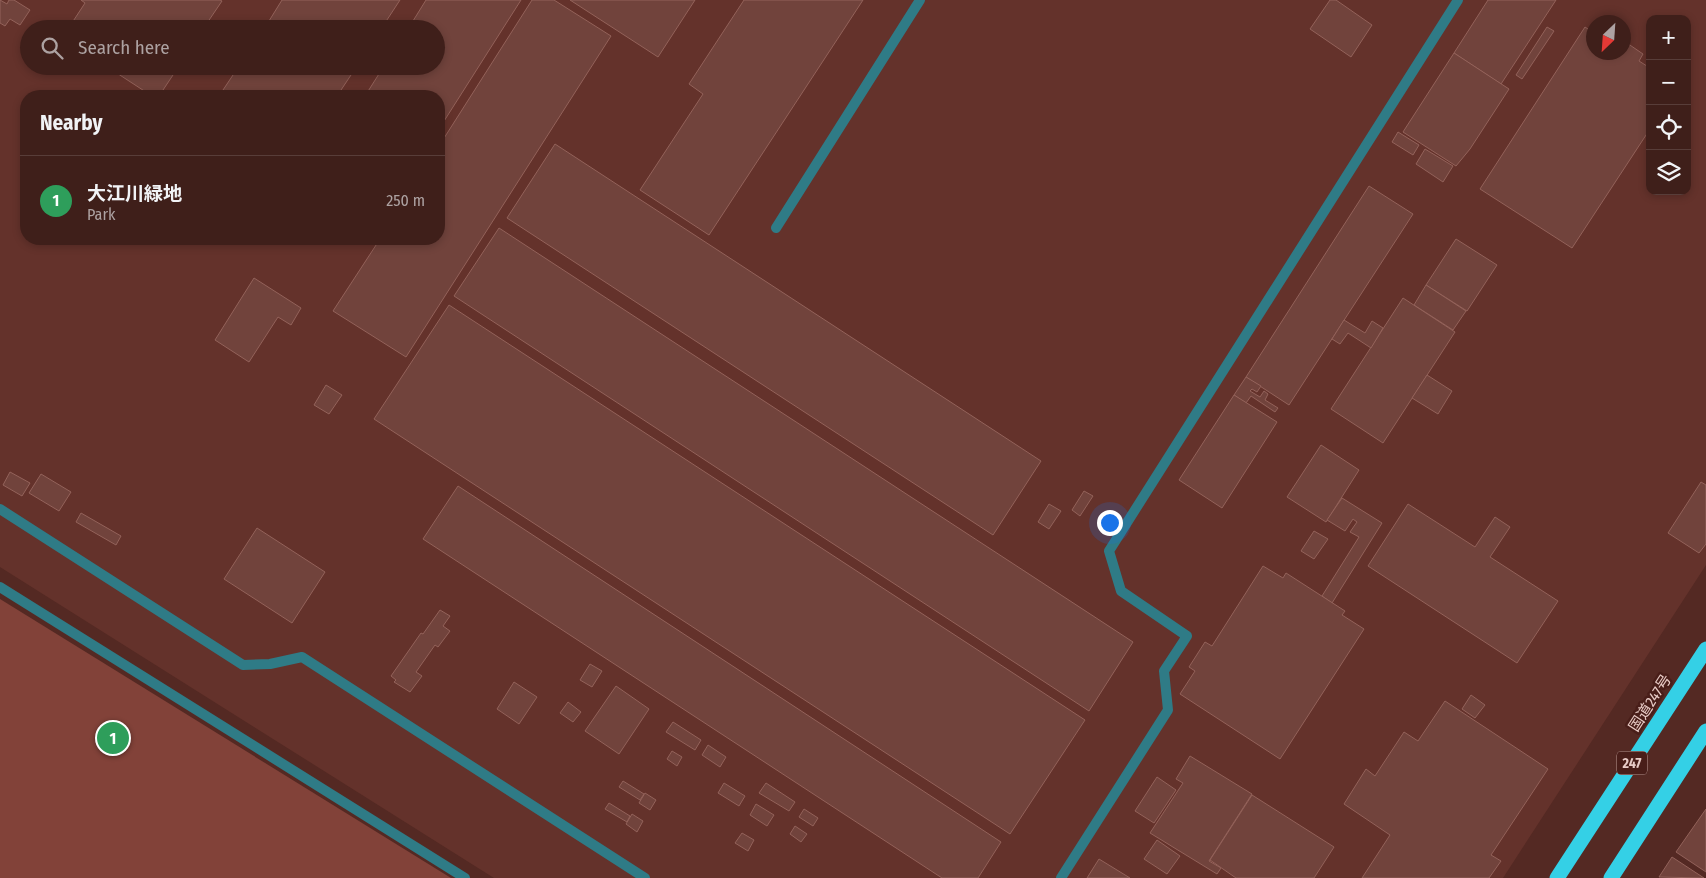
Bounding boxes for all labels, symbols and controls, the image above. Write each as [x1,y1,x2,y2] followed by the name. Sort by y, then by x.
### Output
[1586,15,1631,60] north arrow
[1646,15,1691,195] map controls
[1646,15,1691,60] button: +
[20,20,445,75] search box
[38,34,66,62] icon: search
[78,36,170,59] text: Search here
[1646,60,1691,105] button: −
[1646,105,1691,150] button: locate
[40,110,102,136] text: Nearby
[1646,150,1691,195] button: layers
[87,182,182,205] text: 大江川緑地
[53,191,59,210] text: 1
[386,191,425,210] text: 250 m
[87,205,115,224] text: Park
[1097,510,1123,536] your location
[1625,671,1675,735] street label: 国道247号
[97,719,129,757] pin: 1
[1617,751,1647,774] road number: 247

